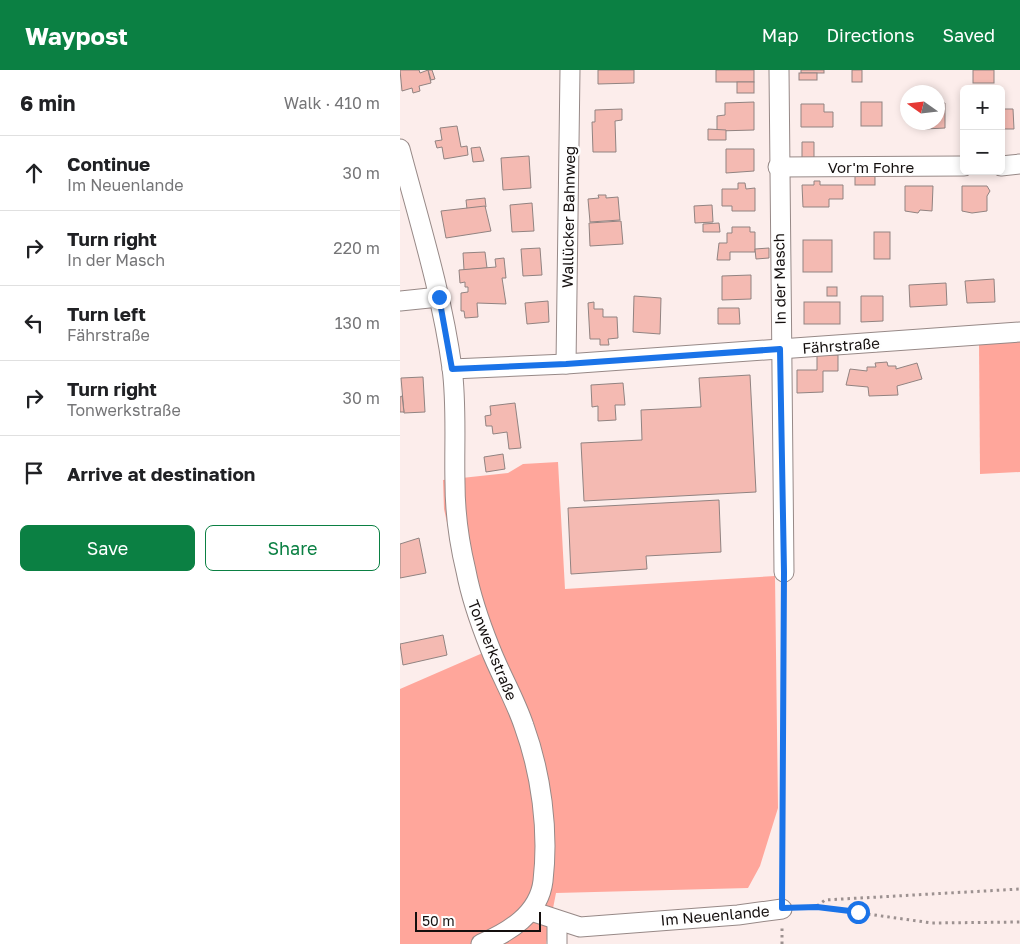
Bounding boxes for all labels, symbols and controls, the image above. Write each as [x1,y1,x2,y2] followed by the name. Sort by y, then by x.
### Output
[25,21,128,50] text: Waypost
[762,24,798,46] text: Map
[826,24,914,46] text: Directions
[942,24,995,46] text: Saved
[900,85,945,130] north arrow
[960,85,1005,175] map controls
[960,85,1005,130] button: +
[20,90,75,116] text: 6 min
[284,93,380,113] text: Walk · 410 m
[960,130,1005,175] button: −
[558,146,578,288] street label: Wallücker Bahnweg
[67,152,150,175] text: Continue
[828,158,914,176] street label: Vor'm Fohre
[20,159,48,187] icon: ahead
[343,163,380,183] text: 30 m
[67,175,184,195] text: Im Neuenlande
[67,227,157,250] text: Turn right
[769,233,789,325] street label: In der Masch
[20,234,48,262] icon: right
[333,238,380,258] text: 220 m
[67,250,165,270] text: In der Masch
[428,286,451,309] route end
[67,302,146,325] text: Turn left
[20,309,48,337] icon: left
[335,313,380,333] text: 130 m
[67,325,150,345] text: Fährstraße
[802,333,881,357] street label: Fährstraße
[67,377,157,400] text: Turn right
[20,384,48,412] icon: right
[343,388,380,408] text: 30 m
[67,400,181,420] text: Tonwerkstraße
[20,459,48,487] icon: arrive
[67,462,255,485] text: Arrive at destination
[20,525,195,571] button: Save
[205,525,380,571] button: Share
[465,597,521,703] street label: Tonwerkstraße
[660,901,771,929] street label: Im Neuenlande
[847,901,870,924] route start
[415,909,541,932] scale bar
[422,912,455,929] text: 50 m

